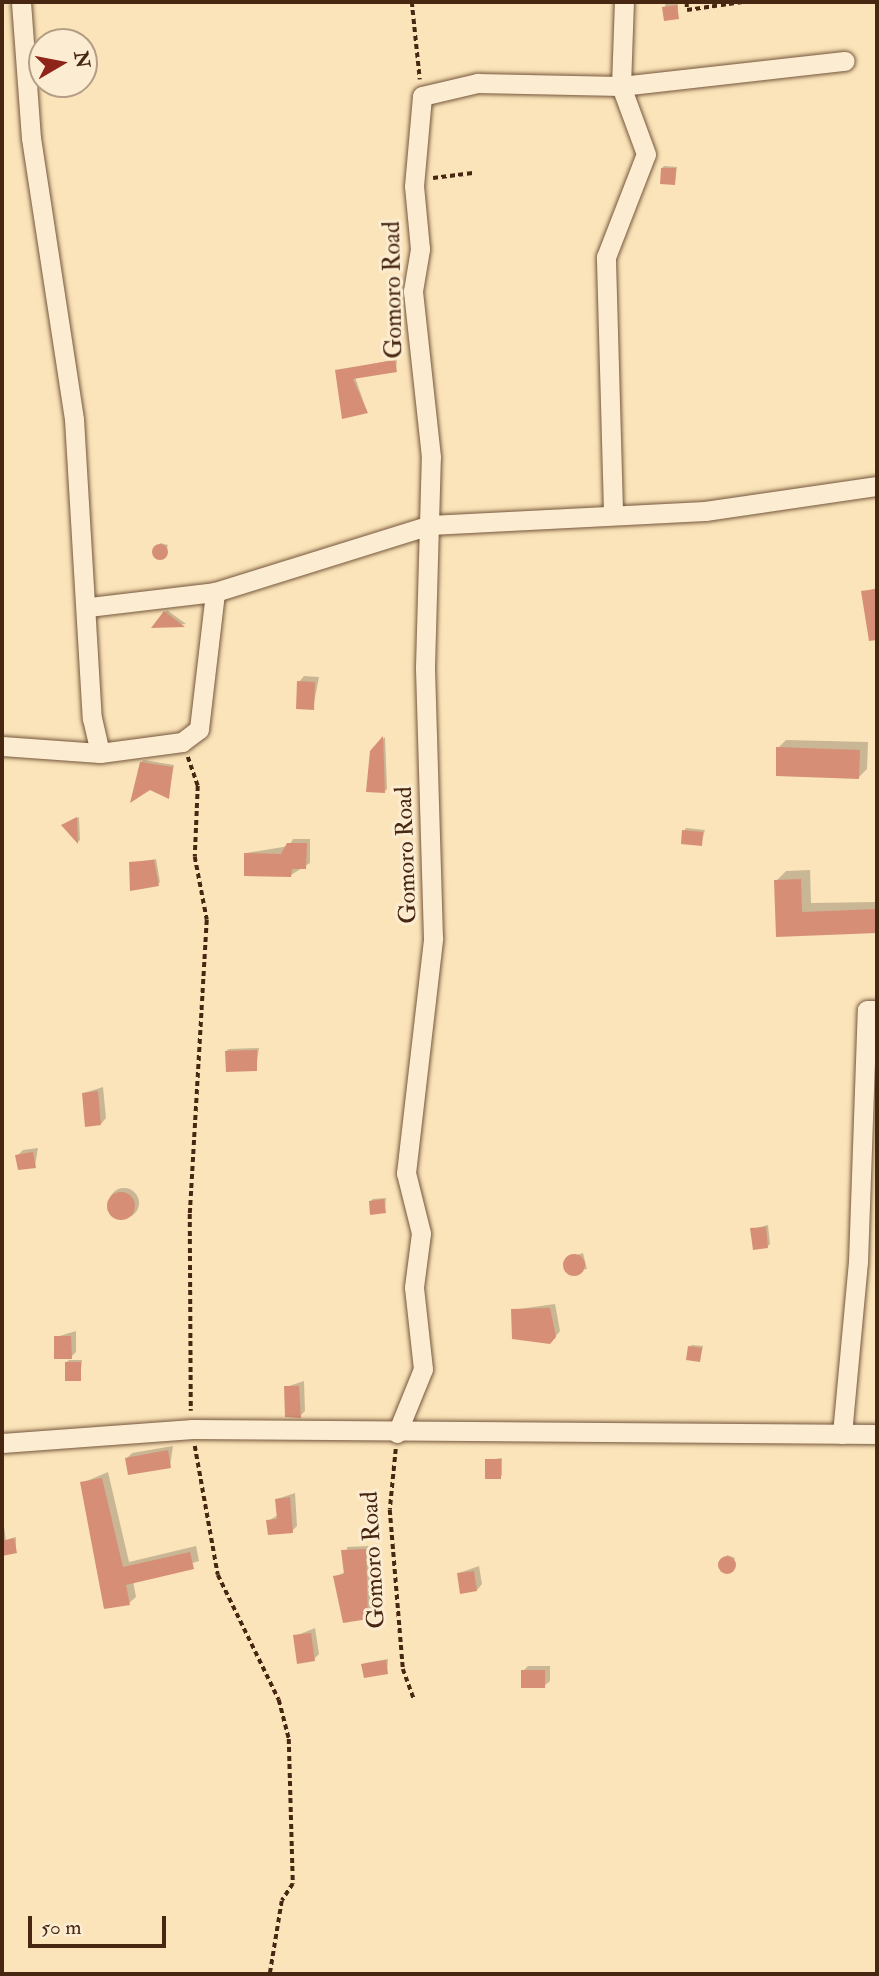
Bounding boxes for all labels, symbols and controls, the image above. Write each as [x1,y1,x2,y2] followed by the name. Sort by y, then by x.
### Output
[28,28,98,98] north arrow
[68,49,95,70] text: N
[377,221,409,359] street label: Gomoro Road
[389,786,423,924] street label: Gomoro Road
[355,1491,391,1629] street label: Gomoro Road
[32,1902,170,1946] scale bar
[41,1914,82,1941] text: 50 m

